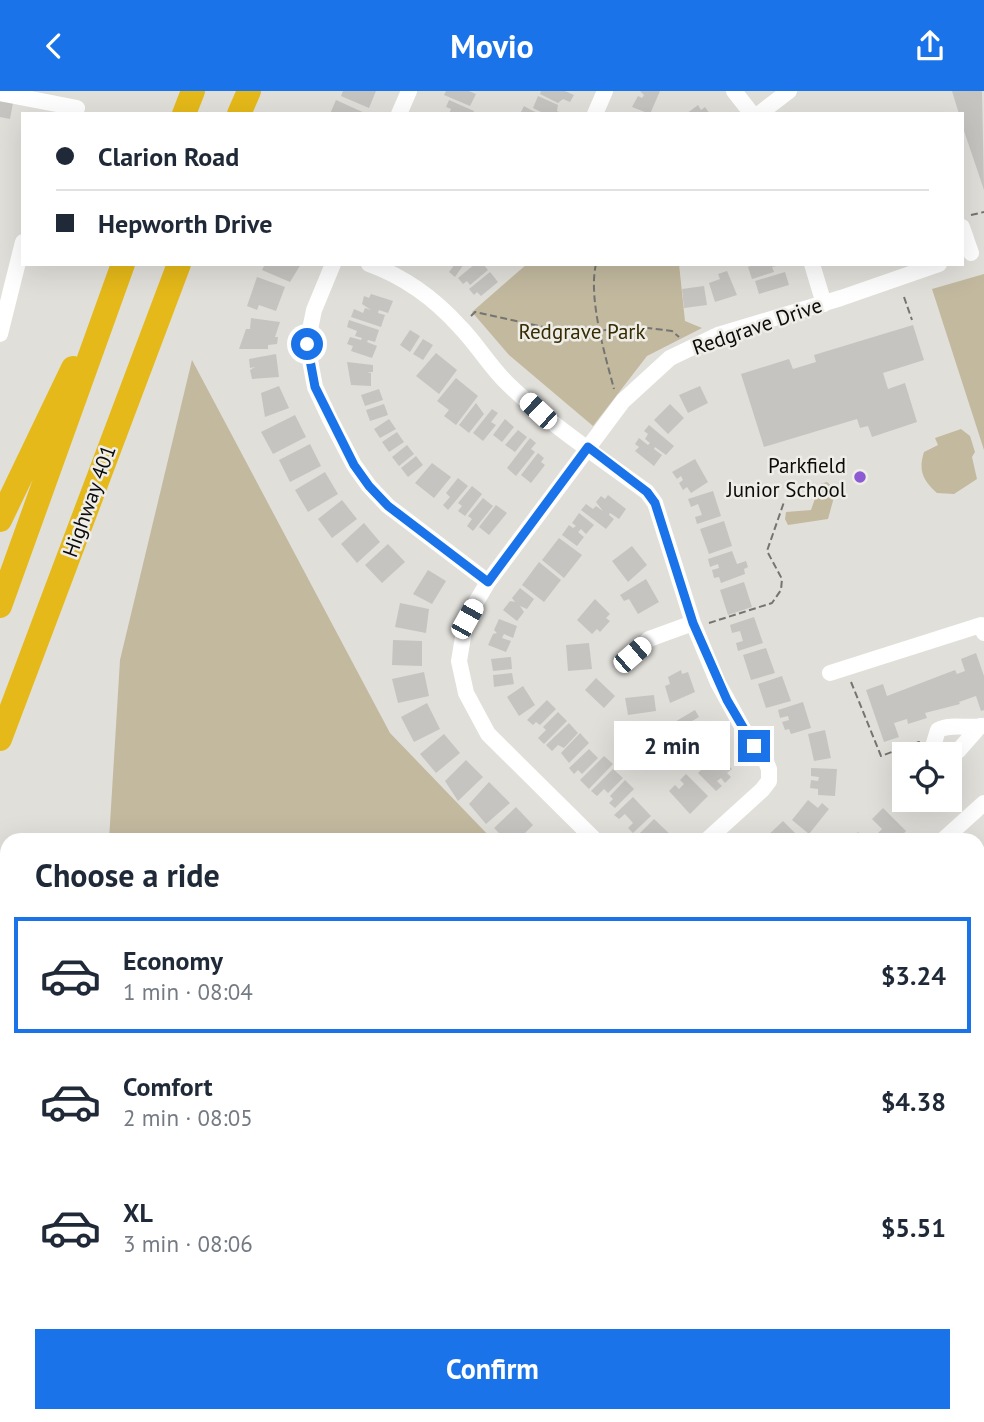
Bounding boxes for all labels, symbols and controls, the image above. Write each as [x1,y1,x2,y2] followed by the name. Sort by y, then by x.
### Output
[450,25,534,67] text: Movio
[35,27,73,65] icon: back
[911,27,949,65] icon: share
[98,140,239,173] text: Clarion Road
[98,207,273,240] text: Hepworth Drive
[689,291,825,361] street label: Redgrave Drive
[518,318,646,345] park label: Redgrave Park
[291,328,323,360] route start
[516,389,561,433] car
[56,441,122,561] street label: Highway 401
[726,452,846,503] place label: Parkfield Junior School
[852,469,868,485] marker: Parkfield Junior School
[448,596,487,642] car
[610,633,655,677] car
[614,721,730,771] callout: 2 min
[738,730,770,762] route end
[644,731,700,760] text: 2 min
[892,742,962,812] map controls
[892,742,962,812] button: locate
[35,854,220,896] text: Choose a ride
[39,944,102,1007] icon: car
[123,944,223,977] text: Economy
[881,959,946,992] text: $3.24
[123,977,253,1006] text: 1 min · 08:04
[39,1070,102,1133] icon: car
[123,1070,213,1103] text: Comfort
[881,1085,946,1118] text: $4.38
[123,1103,253,1132] text: 2 min · 08:05
[39,1196,102,1259] icon: car
[123,1196,153,1229] text: XL
[881,1211,946,1244] text: $5.51
[123,1229,253,1258] text: 3 min · 08:06
[35,1329,950,1409] button: Confirm

